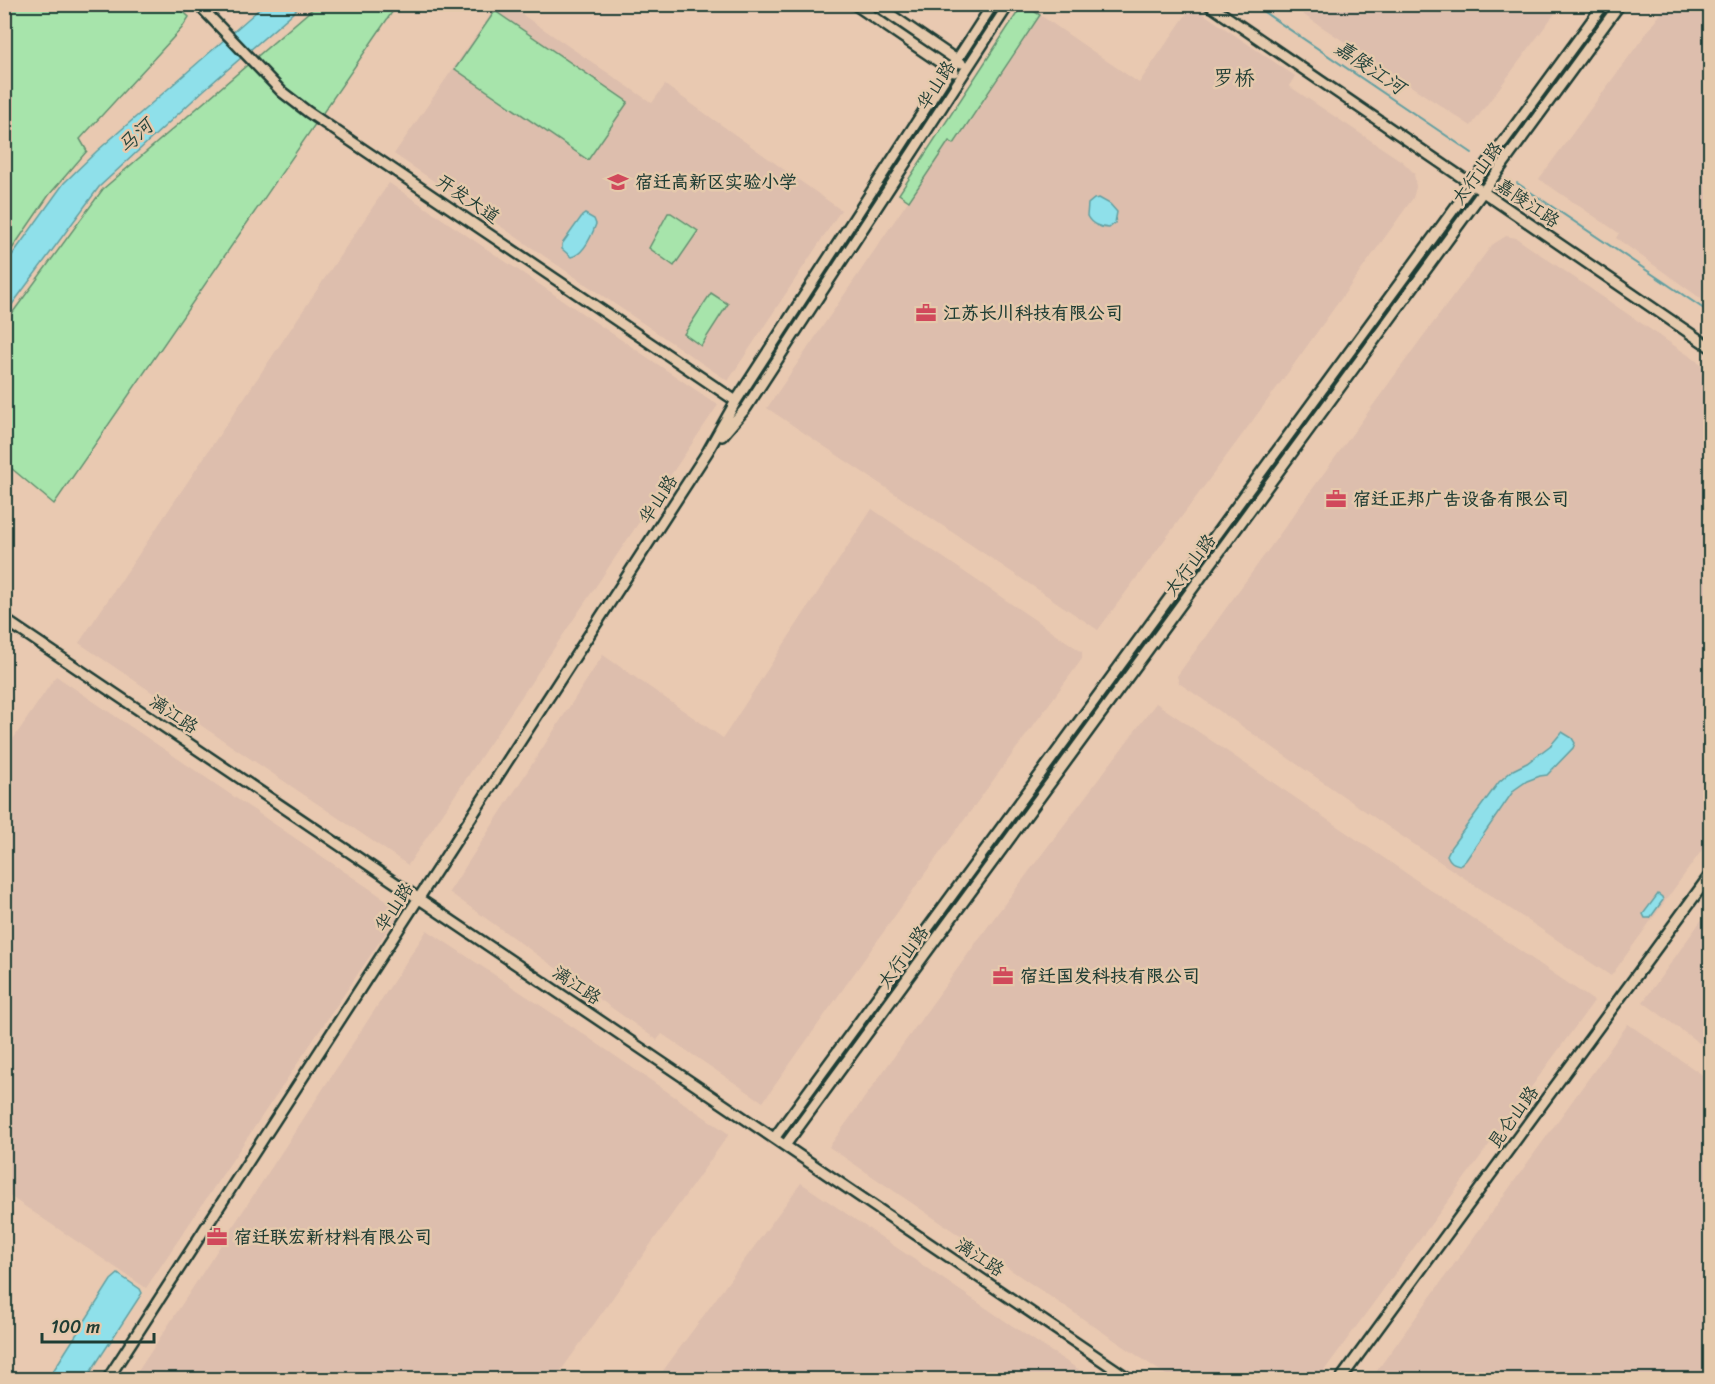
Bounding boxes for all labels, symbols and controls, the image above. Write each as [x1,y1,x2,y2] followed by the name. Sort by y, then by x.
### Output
[1327,31,1415,106] water label: 嘉陵江河
[908,54,964,116] street label: 华山路
[1213,59,1255,97] district label: 罗桥
[109,108,164,163] water label: 马河
[1443,134,1511,212] street label: 太行山路
[429,166,507,232] street label: 开发大道
[635,166,797,198] place label: 宿迁高新区实验小学
[606,170,630,194] school or university icon: 宿迁高新区实验小学
[1489,170,1567,236] street label: 嘉陵江路
[943,297,1123,329] place label: 江苏长川科技有限公司
[914,301,938,325] office icon: 江苏长川科技有限公司
[630,468,686,530] street label: 华山路
[1353,483,1569,515] place label: 宿迁正邦广告设备有限公司
[1324,487,1348,511] office icon: 宿迁正邦广告设备有限公司
[1156,527,1224,603] street label: 太行山路
[143,686,205,742] street label: 漓江路
[366,876,422,938] street label: 华山路
[869,918,937,996] street label: 太行山路
[546,957,608,1013] street label: 漓江路
[1020,960,1200,992] place label: 宿迁国发科技有限公司
[991,964,1015,988] office icon: 宿迁国发科技有限公司
[1479,1078,1547,1156] street label: 昆仑山路
[234,1221,432,1253] place label: 宿迁联宏新材料有限公司
[205,1225,229,1249] office icon: 宿迁联宏新材料有限公司
[949,1229,1011,1285] street label: 漓江路
[42,1306,154,1344] scale bar
[51,1311,100,1343] text: 100 m

